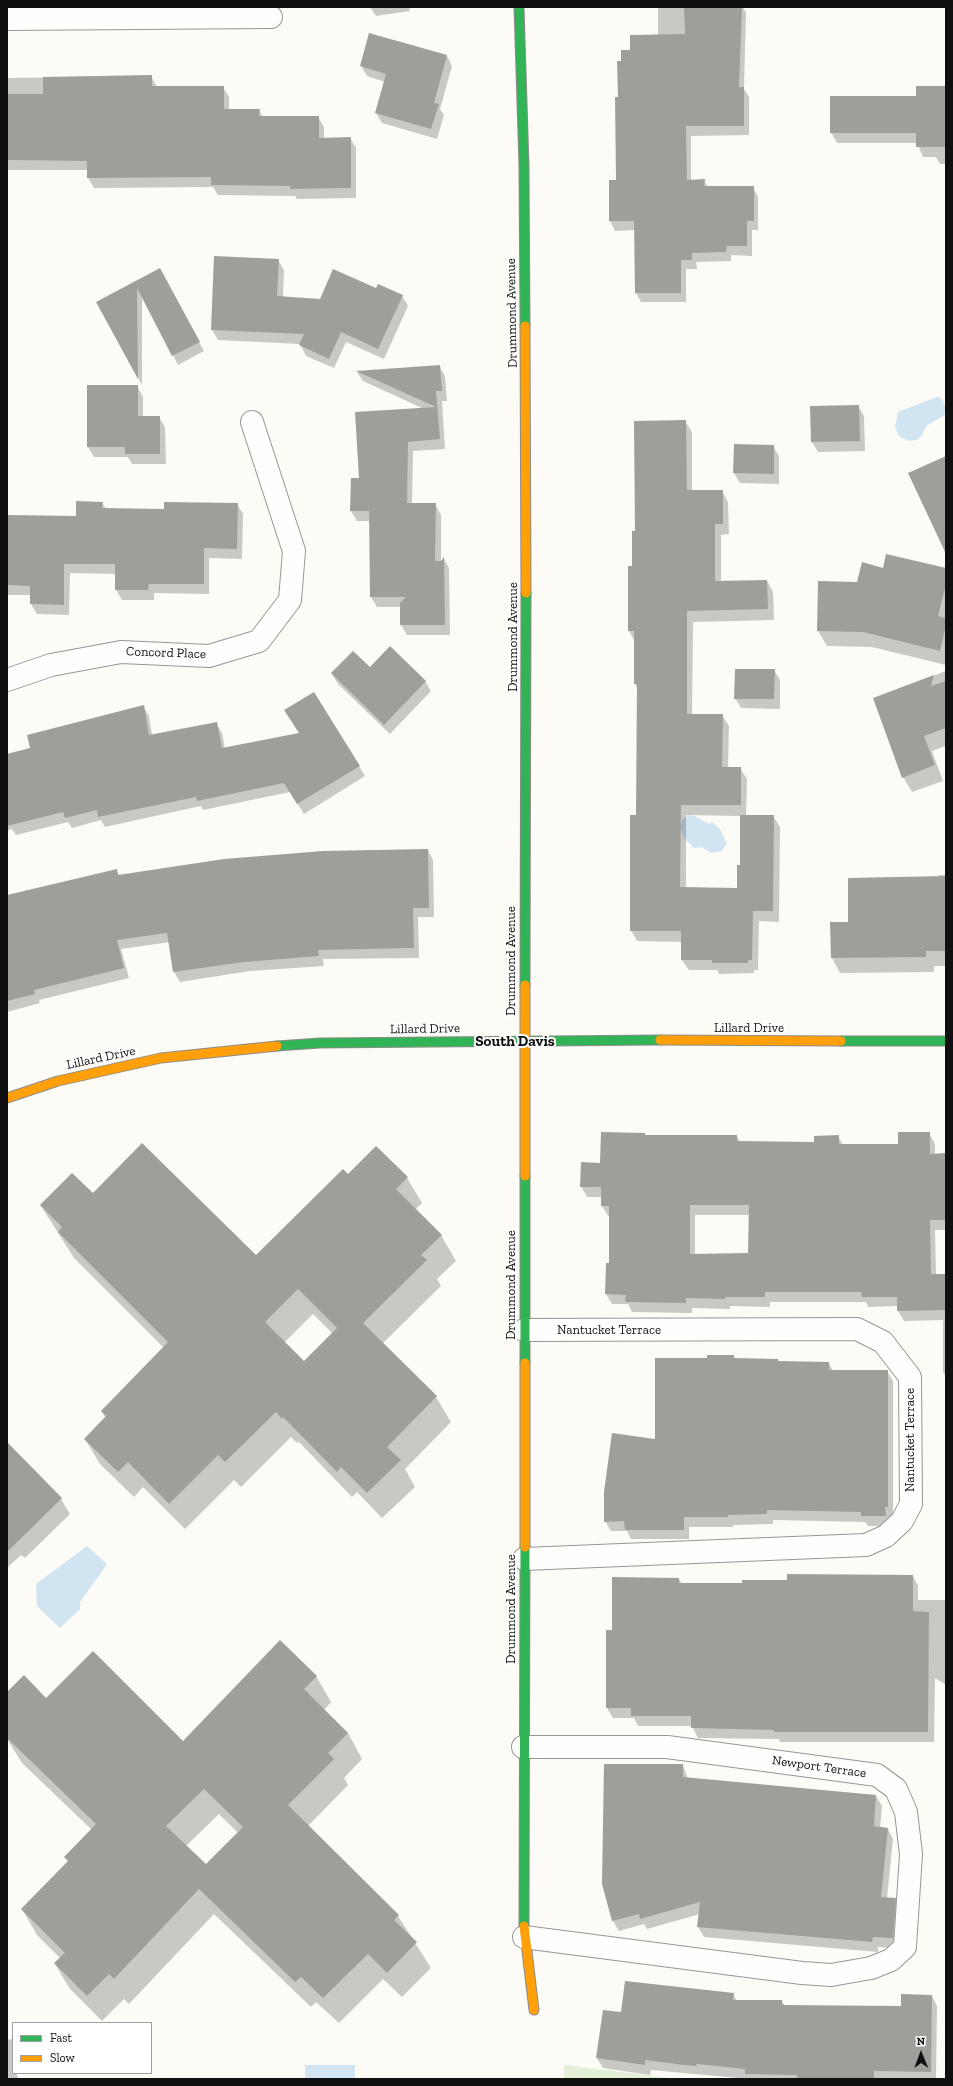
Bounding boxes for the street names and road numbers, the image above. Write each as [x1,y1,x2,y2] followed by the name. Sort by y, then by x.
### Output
[503,258,521,368] street label: Drummond Avenue
[505,582,521,692] street label: Drummond Avenue
[126,644,206,662] street label: Concord Place
[503,906,519,1016] street label: Drummond Avenue
[714,1020,784,1036] street label: Lillard Drive
[390,1021,460,1037] street label: Lillard Drive
[65,1043,137,1073] street label: Lillard Drive
[503,1230,519,1340] street label: Drummond Avenue
[557,1322,661,1338] street label: Nantucket Terrace
[902,1388,918,1492] street label: Nantucket Terrace
[503,1554,519,1664] street label: Drummond Avenue
[771,1753,867,1781] street label: Newport Terrace

